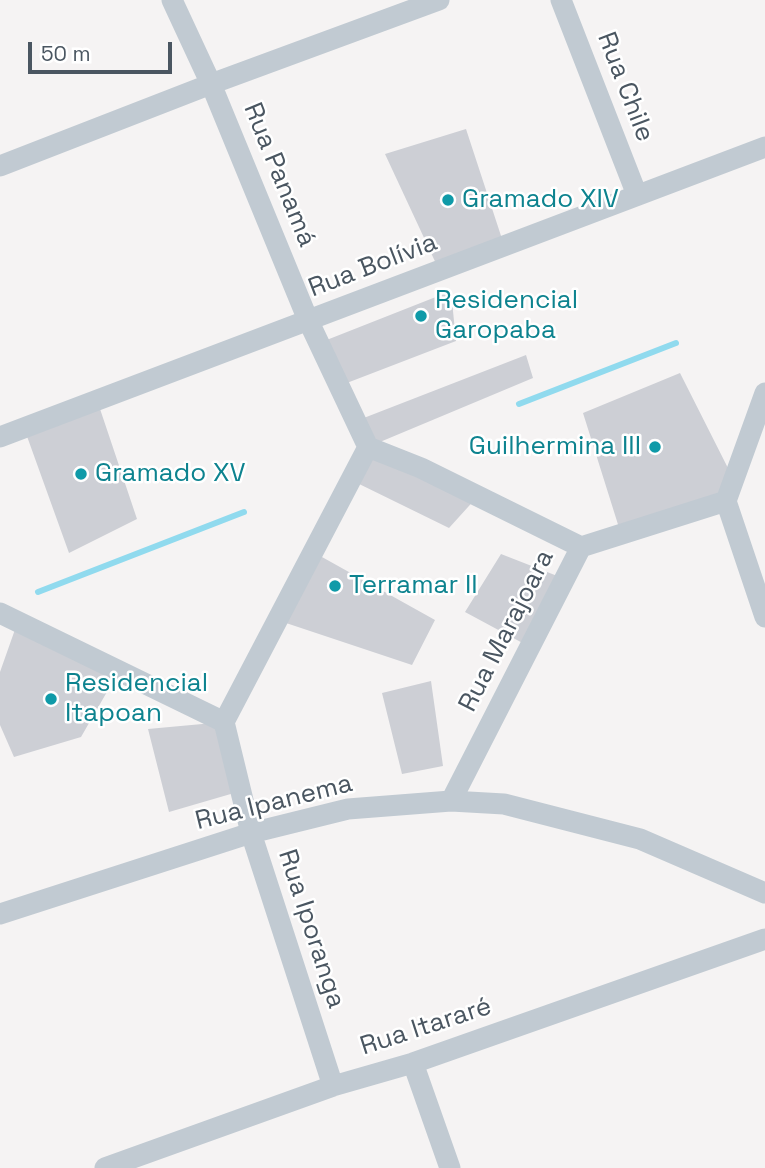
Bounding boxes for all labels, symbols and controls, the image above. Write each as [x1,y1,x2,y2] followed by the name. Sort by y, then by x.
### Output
[32,28,175,72] scale bar
[590,28,660,146] street label: Rua Chile
[41,40,91,67] text: 50 m
[236,98,322,252] street label: Rua Panamá
[462,184,619,216] place label: Gramado XIV
[440,192,456,208] marker: Gramado XIV
[304,227,442,305] street label: Rua Bolívia
[435,285,578,346] place label: Residencial Garopaba
[413,308,429,324] marker: Residencial Garopaba
[469,431,641,463] place label: Guilhermina III
[647,439,663,455] marker: Guilhermina III
[95,458,246,490] place label: Gramado XV
[73,466,89,482] marker: Gramado XV
[453,545,561,717] street label: Rua Marajoara
[349,570,478,602] place label: Terramar II
[327,578,343,594] marker: Terramar II
[65,668,208,730] place label: Residencial Itapoan
[43,691,59,707] marker: Residencial Itapoan
[192,768,356,838] street label: Rua Ipanema
[271,846,351,1012] street label: Rua Iporanga
[356,991,496,1063] street label: Rua Itararé

